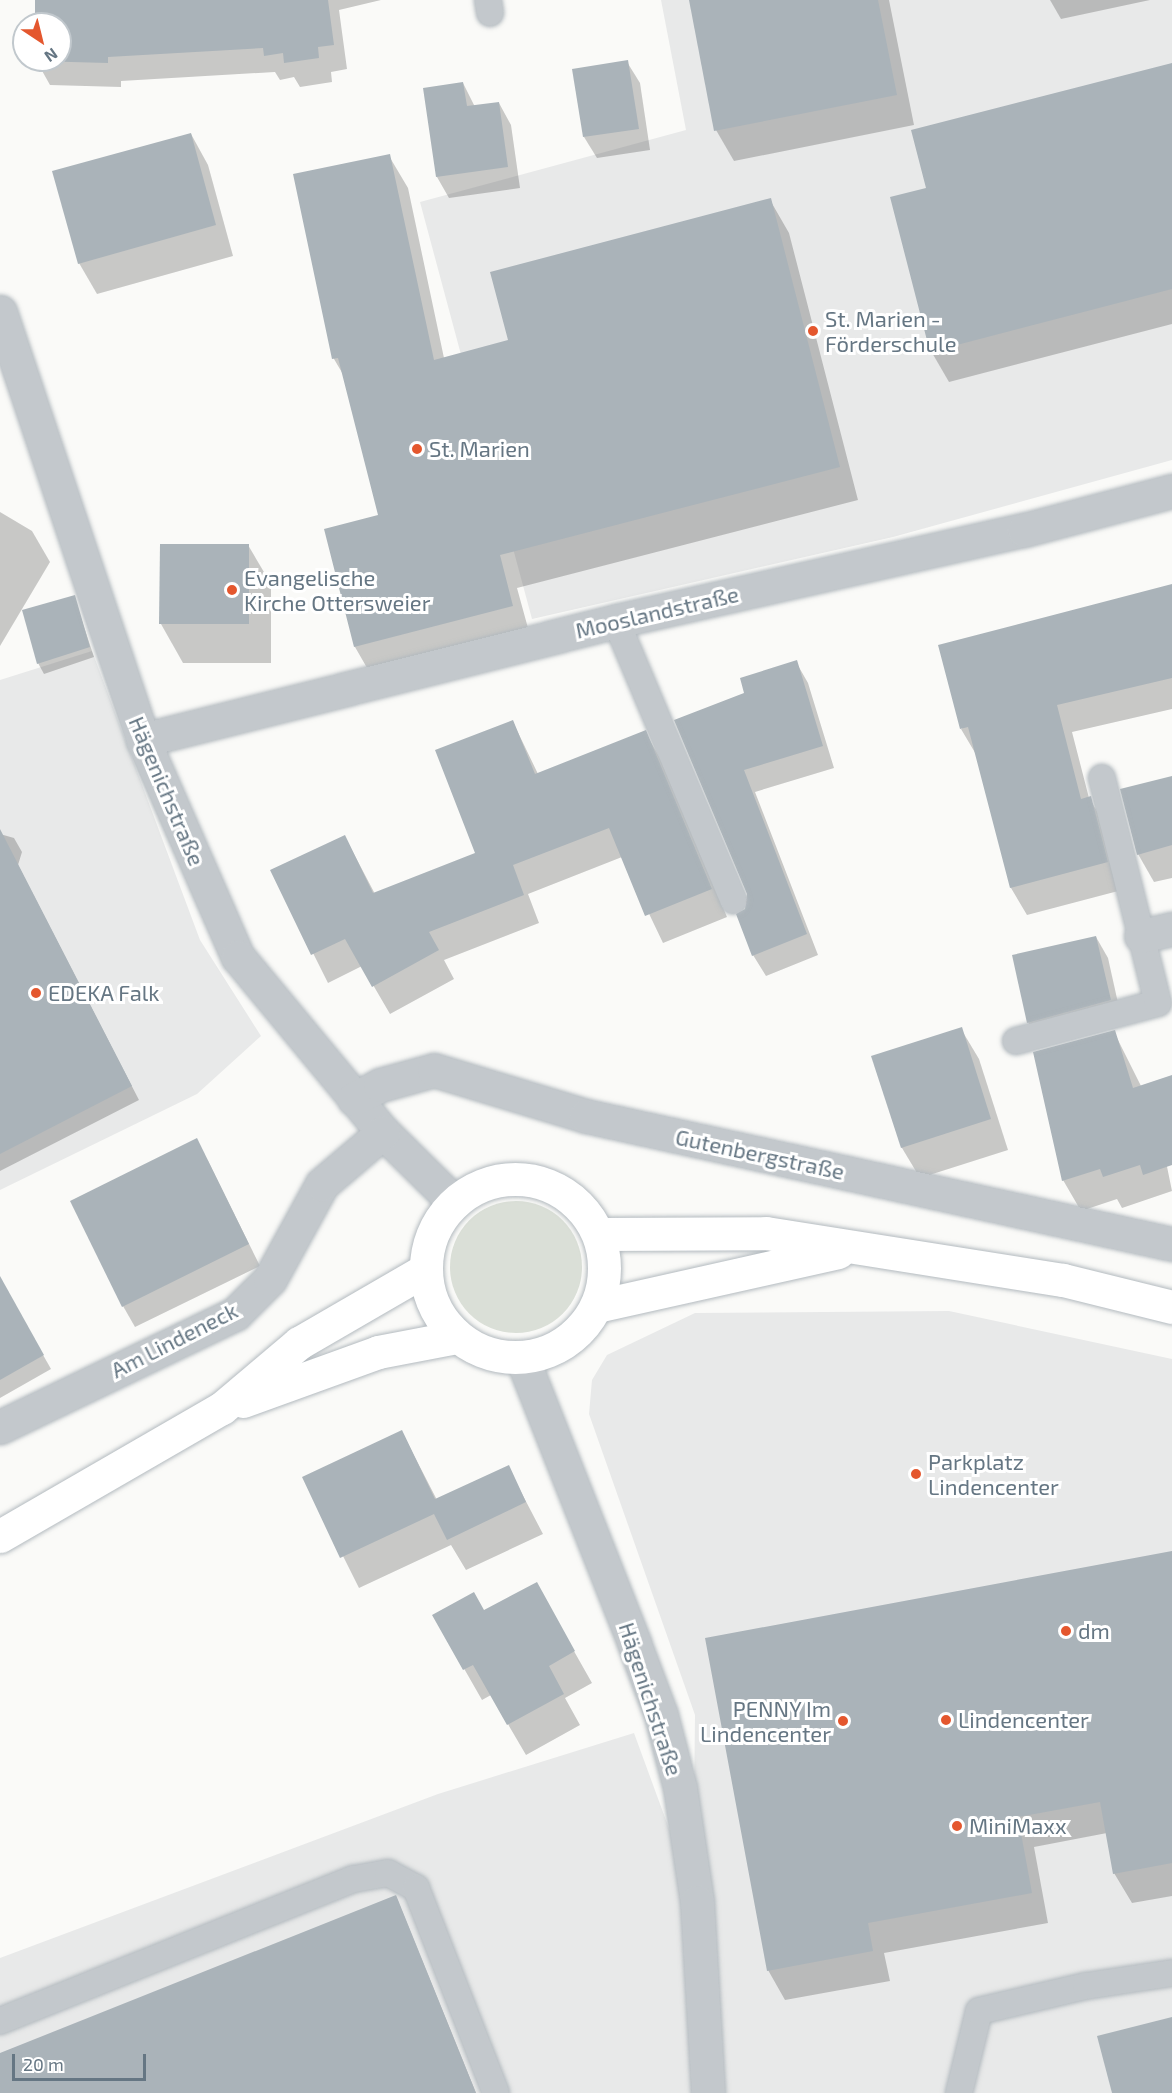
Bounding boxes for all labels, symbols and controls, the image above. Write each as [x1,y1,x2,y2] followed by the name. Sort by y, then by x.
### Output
[12,12,72,72] north arrow
[41,44,62,67] text: N
[825,305,956,356] place label: St. Marien - Förderschule
[806,324,820,338] marker: St. Marien - Förderschule
[429,436,530,462] place label: St. Marien
[410,442,424,456] marker: St. Marien
[244,564,430,616] place label: Evangelische Kirche Ottersweier
[573,580,741,644] street label: Mooslandstraße
[225,583,239,597] marker: Evangelische Kirche Ottersweier
[124,712,210,870] street label: Hägenichstraße
[48,980,160,1006] place label: EDEKA Falk
[29,986,43,1000] marker: EDEKA Falk
[673,1123,847,1185] street label: Gutenbergstraße
[106,1297,242,1383] street label: Am Lindeneck
[928,1448,1059,1500] place label: Parkplatz Lindencenter
[909,1467,923,1481] marker: Parkplatz Lindencenter
[1078,1618,1110,1644] place label: dm
[614,1619,688,1779] street label: Hägenichstraße
[1059,1624,1073,1638] marker: dm
[700,1695,831,1747] place label: PENNY Im Lindencenter
[958,1707,1089,1733] place label: Lindencenter
[939,1713,953,1727] marker: Lindencenter
[836,1714,850,1728] marker: PENNY Im Lindencenter
[969,1813,1067,1839] place label: MiniMaxx
[950,1819,964,1833] marker: MiniMaxx
[15,2042,148,2080] scale bar
[23,2053,64,2075] text: 20 m

